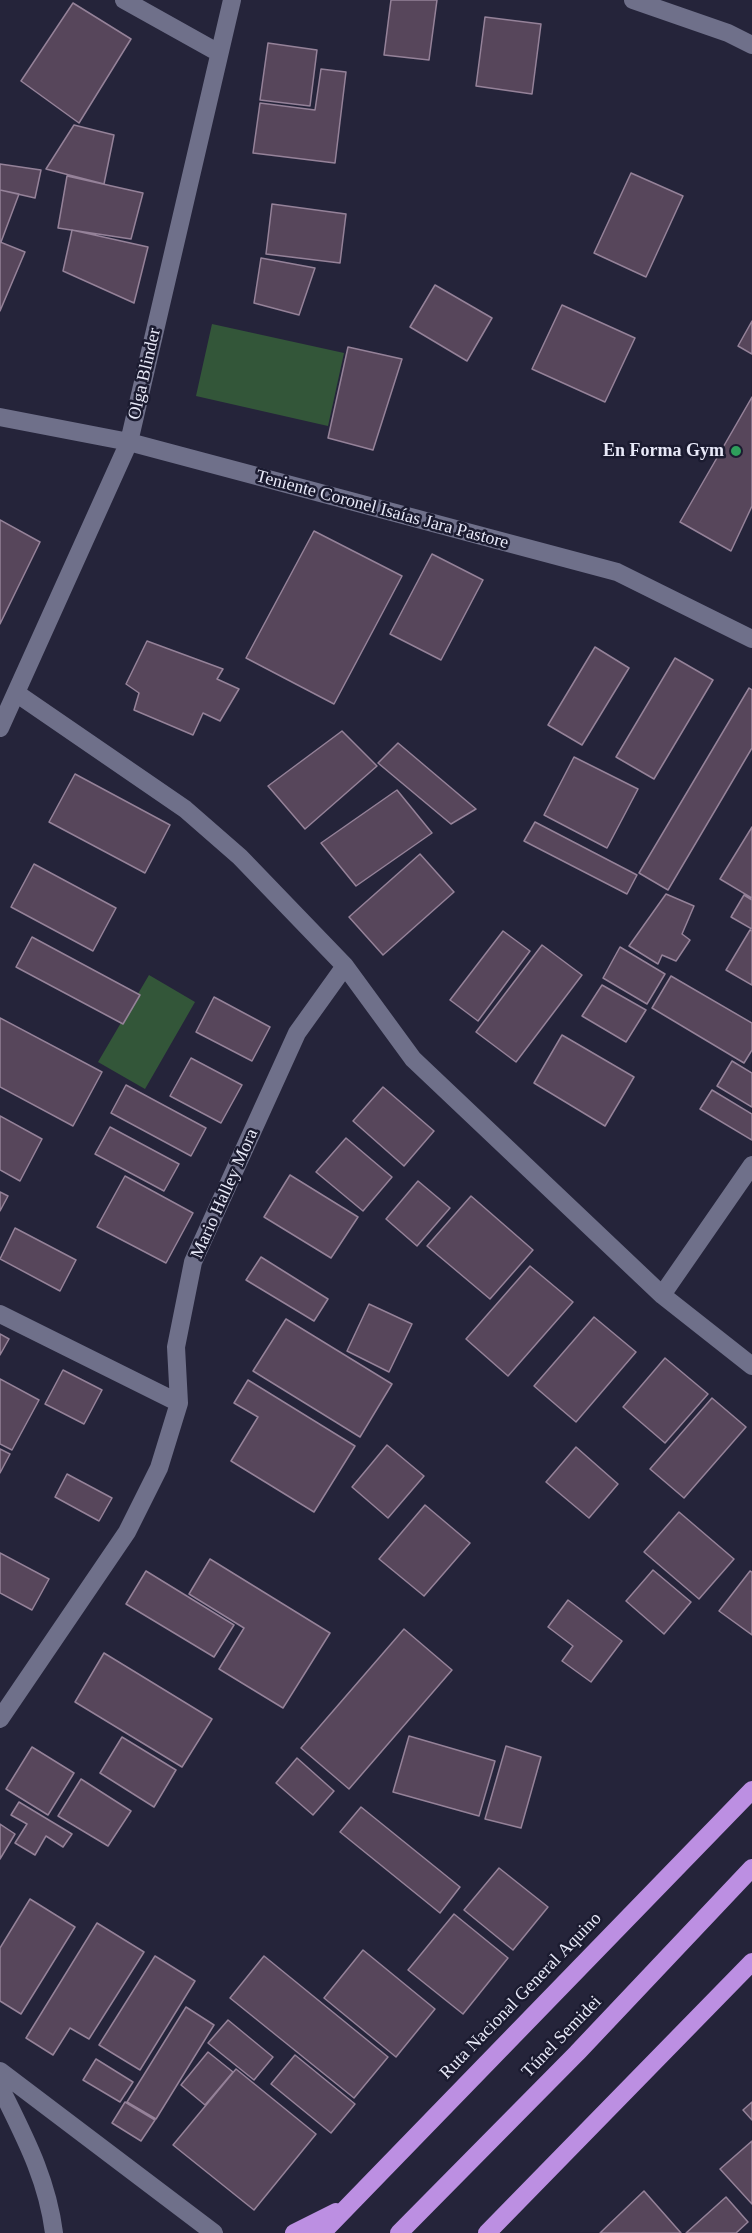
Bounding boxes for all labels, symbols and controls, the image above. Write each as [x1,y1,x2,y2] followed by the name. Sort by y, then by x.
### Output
[124,326,166,422] street label: Olga Blinder
[603,440,724,462] place label: En Forma Gym
[729,444,743,458] marker: En Forma Gym
[253,466,511,554] street label: Teniente Coronel Isaías Jara Pastore
[187,1126,263,1262] street label: Mario Halley Mora
[436,1908,606,2084] street label: Ruta Nacional General Aquino
[518,1992,606,2082] street label: Túnel Semidei

